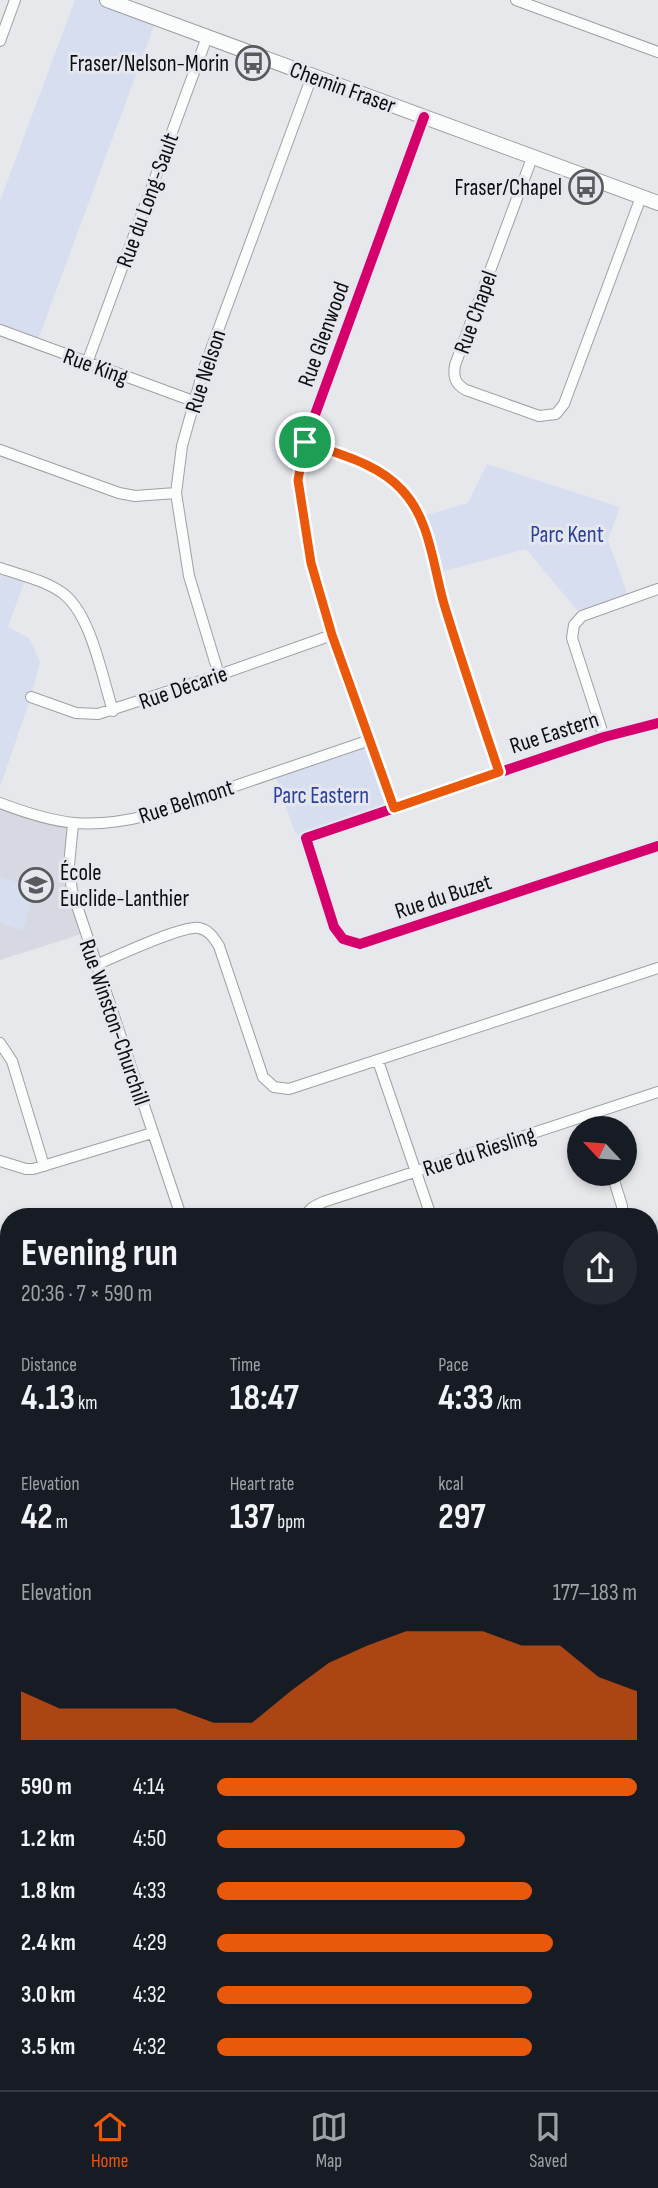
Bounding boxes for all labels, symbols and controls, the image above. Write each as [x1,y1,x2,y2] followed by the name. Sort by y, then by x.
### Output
[234,44,272,82] bus stop icon: Fraser/Nelson-Morin
[69,50,229,78] place label: Fraser/Nelson-Morin
[286,56,400,120] street label: Chemin Fraser
[111,129,185,271] street label: Rue du Long-Sault
[567,168,605,206] bus stop icon: Fraser/Chapel
[455,174,562,202] place label: Fraser/Chapel
[448,267,504,358] street label: Rue Chapel
[292,278,356,391] street label: Rue Glenwood
[179,326,233,417] street label: Rue Nelson
[59,342,132,392] street label: Rue King
[275,412,335,472] pin
[286,423,324,461] icon: arrive
[530,521,604,549] park label: Parc Kent
[135,660,231,716] street label: Rue Décarie
[506,705,602,760] street label: Rue Eastern
[135,773,237,830] street label: Rue Belmont
[273,782,369,810] park label: Parc Eastern
[60,859,189,913] place label: École Euclide-Lanthier
[17,866,55,904] school or university icon: École Euclide-Lanthier
[391,868,495,926] street label: Rue du Buzet
[73,936,156,1109] street label: Rue Winston-Churchill
[567,1116,637,1186] north arrow
[567,1116,637,1186] map controls
[420,1121,539,1183] street label: Rue du Riesling
[21,1231,178,1276] text: Evening run
[563,1231,637,1305] button: share
[21,1280,152,1308] text: 20:36 · 7 × 590 m
[21,1354,77,1377] text: Distance
[230,1354,261,1377] text: Time
[438,1354,469,1377] text: Pace
[21,1377,75,1420] text: 4.13
[230,1377,299,1420] text: 18:47
[438,1377,494,1420] text: 4:33
[75,1392,97,1415] text: km
[494,1392,522,1415] text: /km
[21,1473,80,1496] text: Elevation
[230,1473,295,1496] text: Heart rate
[438,1473,463,1496] text: kcal
[21,1496,53,1539] text: 42
[230,1496,274,1539] text: 137
[438,1496,486,1539] text: 297
[53,1511,68,1534] text: m
[274,1511,305,1534] text: bpm
[21,1579,92,1607] text: Elevation
[553,1579,637,1607] text: 177–183 m
[21,1773,72,1801] text: 590 m
[133,1773,165,1801] text: 4:14
[21,1825,75,1853] text: 1.2 km
[133,1825,166,1853] text: 4:50
[21,1877,75,1905] text: 1.8 km
[133,1877,166,1905] text: 4:33
[21,1929,76,1957] text: 2.4 km
[133,1929,167,1957] text: 4:29
[21,1981,76,2009] text: 3.0 km
[133,1981,166,2009] text: 4:32
[21,2033,75,2061] text: 3.5 km
[133,2033,166,2061] text: 4:32
[91,2108,129,2173] tab: Home
[310,2108,348,2173] tab: Map
[529,2108,567,2173] tab: Saved

